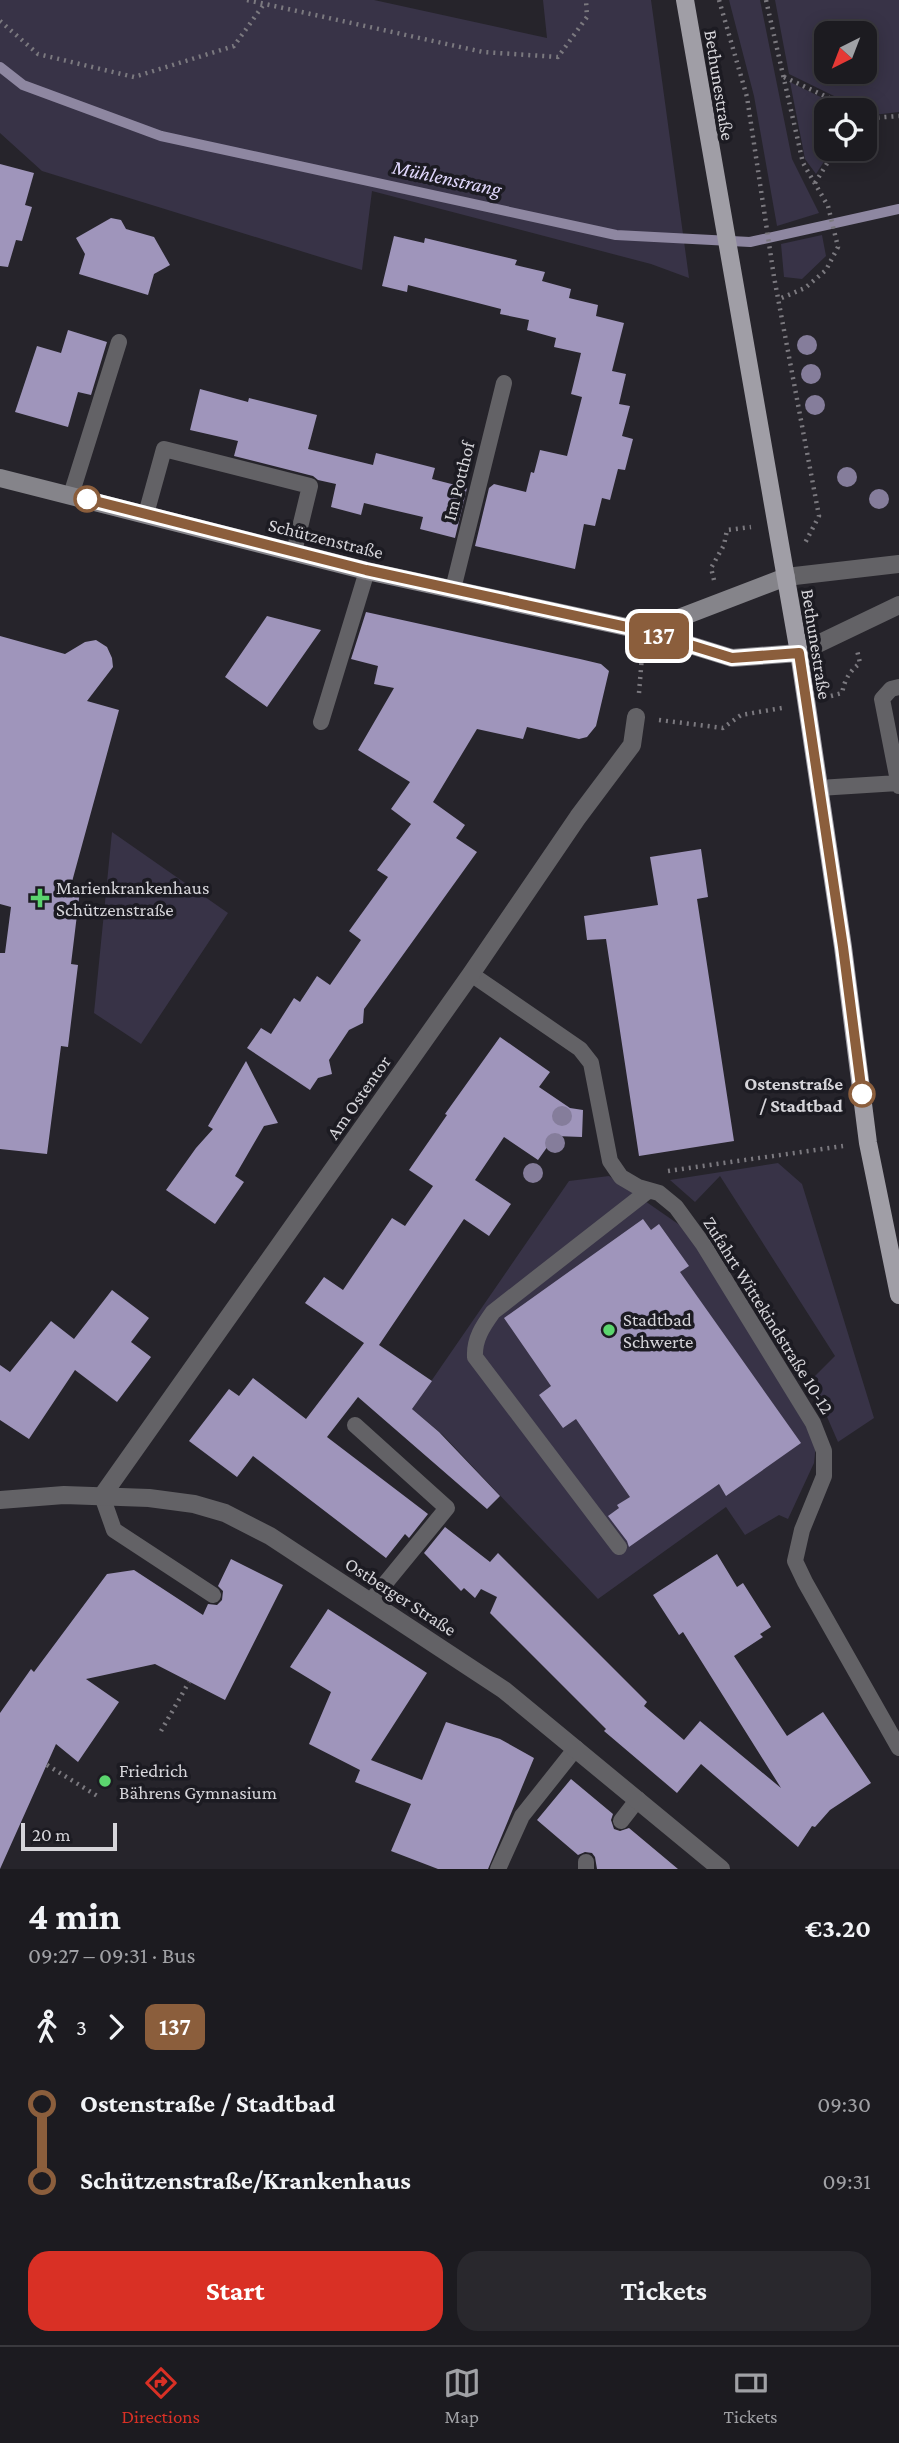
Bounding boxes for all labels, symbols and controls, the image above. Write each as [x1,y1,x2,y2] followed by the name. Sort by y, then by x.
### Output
[814,21,877,84] north arrow
[814,21,877,161] map controls
[700,28,739,142] street label: Bethunestraße
[814,98,877,161] button: locate
[389,154,504,201] water label: Mühlenstrang
[438,438,479,523] street label: Im Potthof
[74,486,100,512] unlabelled marker
[266,514,385,563] street label: Schützenstraße
[797,587,836,701] street label: Bethunestraße
[619,613,699,659] line badge: 137
[643,622,675,649] text: 137
[56,877,209,920] place label: Marienkrankenhaus Schützenstraße
[30,888,50,908] marker: Marienkrankenhaus Schützenstraße
[322,1051,395,1143] street label: Am Ostentor
[744,1073,844,1116] place label: Ostenstraße / Stadtbad
[849,1081,875,1107] marker: Ostenstraße / Stadtbad
[699,1213,838,1418] street label: Zufahrt Wittekindstraße 10-12
[623,1309,693,1352] place label: Stadtbad Schwerte
[601,1322,617,1338] marker: Stadtbad Schwerte
[341,1553,460,1640] street label: Ostberger Straße
[119,1760,277,1803] place label: Friedrich Bährens Gymnasium
[97,1773,113,1789] marker: Friedrich Bährens Gymnasium
[21,1820,117,1852] scale bar
[32,1824,71,1845] text: 20 m
[28,1895,121,1937] text: 4 min
[805,1914,871,1943] text: €3.20
[28,1942,195,1968] text: 09:27 – 09:31 · Bus
[28,2008,66,2046] icon: walk
[97,2008,135,2046] icon: forward
[159,2013,191,2040] text: 137
[76,2014,87,2040] text: 3
[80,2089,335,2118] text: Ostenstraße / Stadtbad
[817,2091,871,2117] text: 09:30
[80,2166,411,2195] text: Schützenstraße/Krankenhaus
[823,2168,871,2194] text: 09:31
[28,2251,443,2331] button: Start
[457,2251,871,2331] button: Tickets
[121,2364,200,2427] tab: Directions
[443,2364,481,2427] tab: Map
[724,2364,778,2427] tab: Tickets

